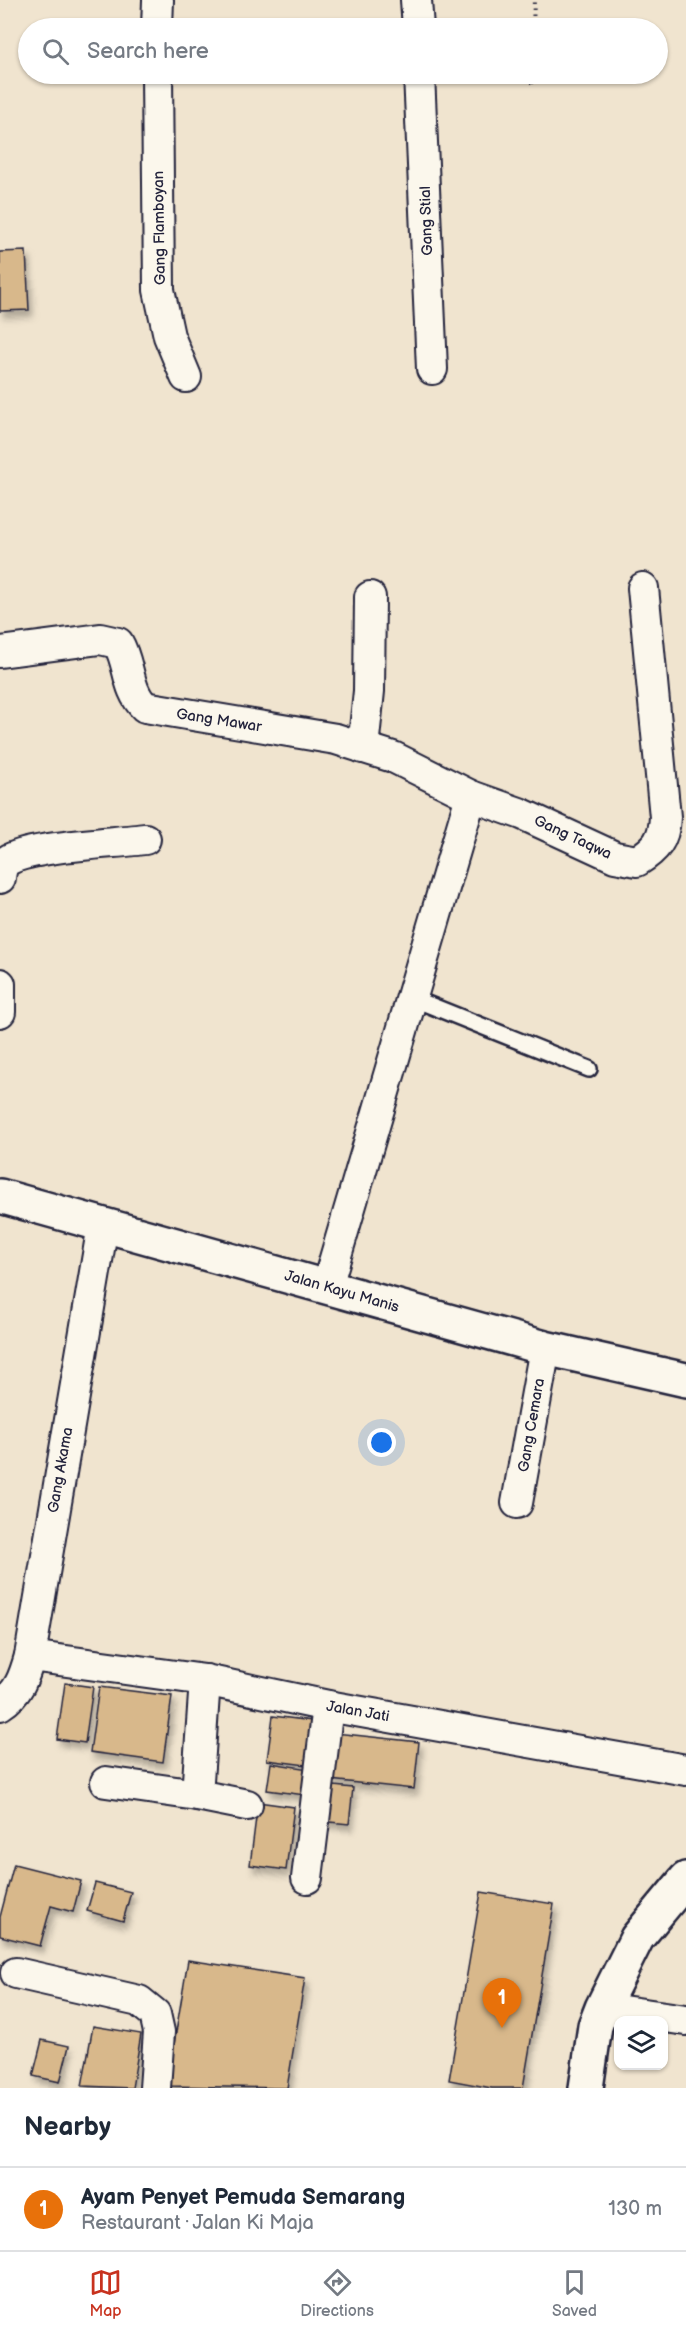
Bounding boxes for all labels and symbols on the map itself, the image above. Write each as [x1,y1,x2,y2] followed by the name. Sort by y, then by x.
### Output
[149,171,170,285] street label: Gang Flamboyan
[416,186,437,256] street label: Gang Stial
[175,704,264,737] street label: Gang Mawar
[531,811,615,864] street label: Gang Taqwa
[282,1266,402,1317] street label: Jalan Kayu Manis
[514,1377,549,1473] street label: Gang Cemara
[44,1426,77,1514] street label: Gang Akama
[367,1428,396,1457] your location
[325,1697,391,1726] street label: Jalan Jati
[482,1978,522,2028] pin: 1

